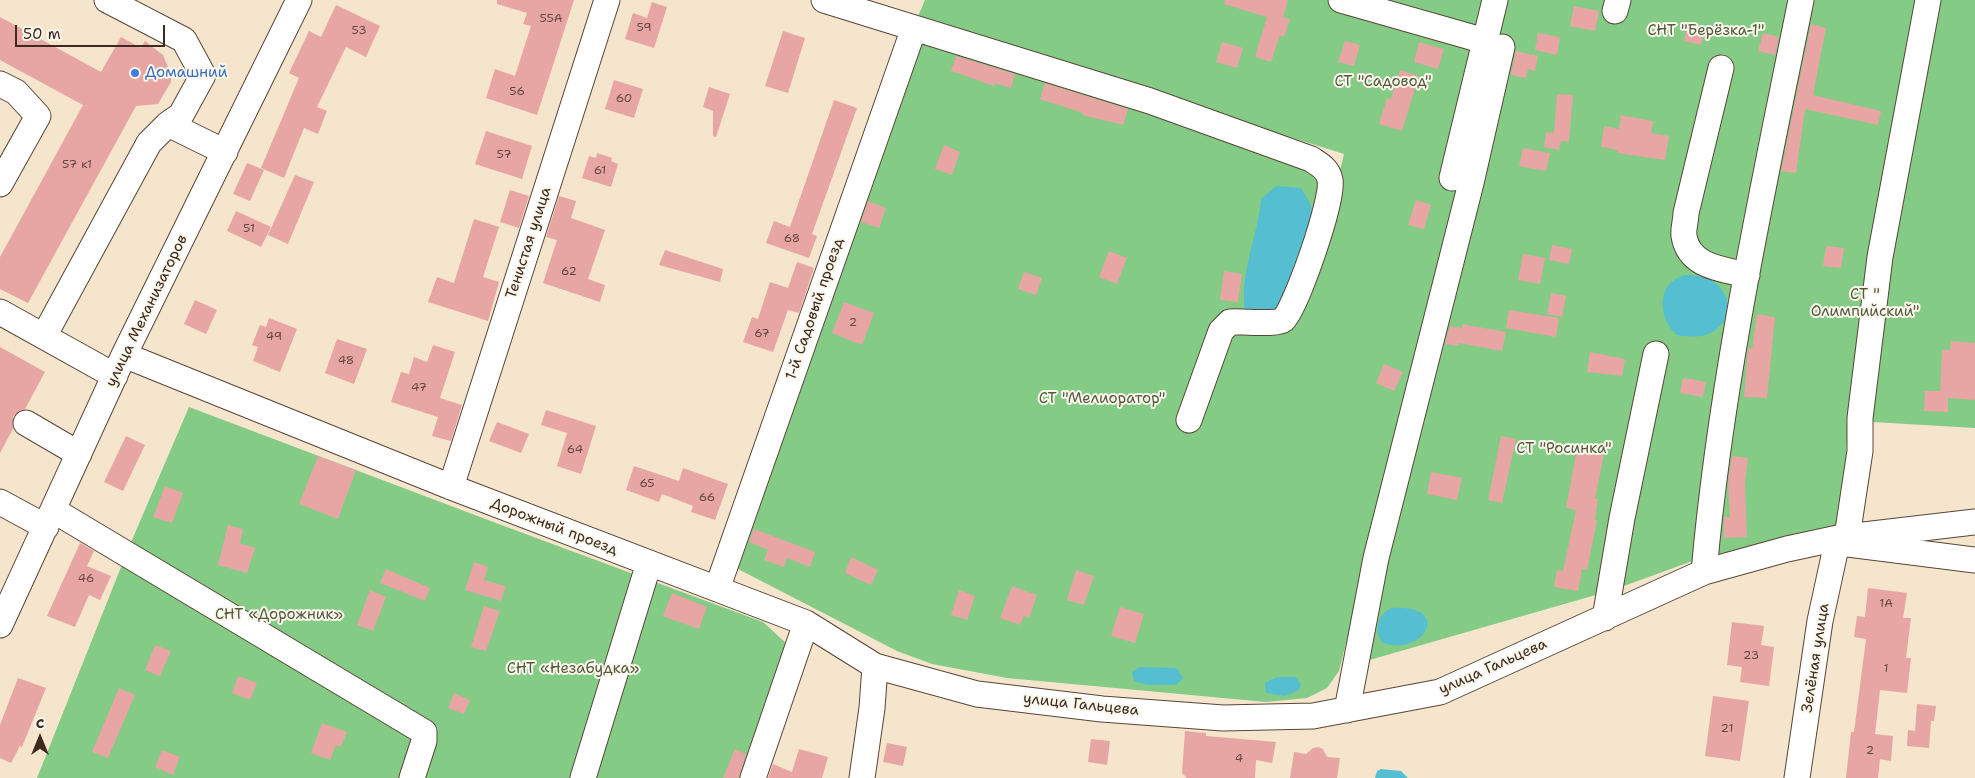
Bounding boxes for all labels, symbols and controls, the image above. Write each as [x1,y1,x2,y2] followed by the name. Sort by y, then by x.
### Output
[539,12,563,26] house number: 55А
[18,15,168,47] scale bar
[636,21,652,35] house number: 59
[1647,22,1765,40] park label: СНТ "Берёзка-1"
[23,24,61,44] text: 50 m
[351,24,367,38] house number: 53
[145,64,227,82] place label: Домашний
[129,67,141,79] marker: Домашний
[1334,73,1432,91] park label: СТ "Садовод"
[509,85,525,99] house number: 56
[616,92,632,106] house number: 60
[496,148,512,162] house number: 57
[62,158,92,172] house number: 57 к1
[594,164,606,178] house number: 61
[502,185,556,301] street label: Тенистая улица
[243,222,255,236] house number: 51
[102,232,192,390] street label: улица Механизаторов
[784,232,800,246] house number: 68
[782,236,848,382] street label: 1-й Садовый проезд
[561,265,577,279] house number: 62
[1811,286,1919,321] park label: СТ " Олимпийский"
[849,316,857,330] house number: 2
[754,327,770,341] house number: 67
[266,330,282,344] house number: 49
[338,354,354,368] house number: 48
[411,381,427,395] house number: 47
[1039,390,1165,408] park label: СТ "Мелиоратор"
[1516,440,1612,458] park label: СТ "Росинка"
[567,443,583,457] house number: 64
[639,477,655,491] house number: 65
[699,491,715,505] house number: 66
[488,494,620,560] street label: Дорожный проезд
[78,572,94,586] house number: 46
[1879,597,1893,611] house number: 1А
[1798,602,1834,714] street label: Зелёная улица
[215,606,343,624] park label: СНТ «Дорожник»
[1436,635,1550,699] street label: улица Гальцева
[1743,649,1759,663] house number: 23
[507,660,639,678] park label: СНТ «Незабудка»
[1883,662,1889,676] house number: 1
[1022,690,1140,720] street label: улица Гальцева
[15,713,65,763] north arrow
[36,714,44,732] text: С
[1721,722,1733,736] house number: 21
[1866,744,1874,758] house number: 2
[1235,752,1243,766] house number: 4

